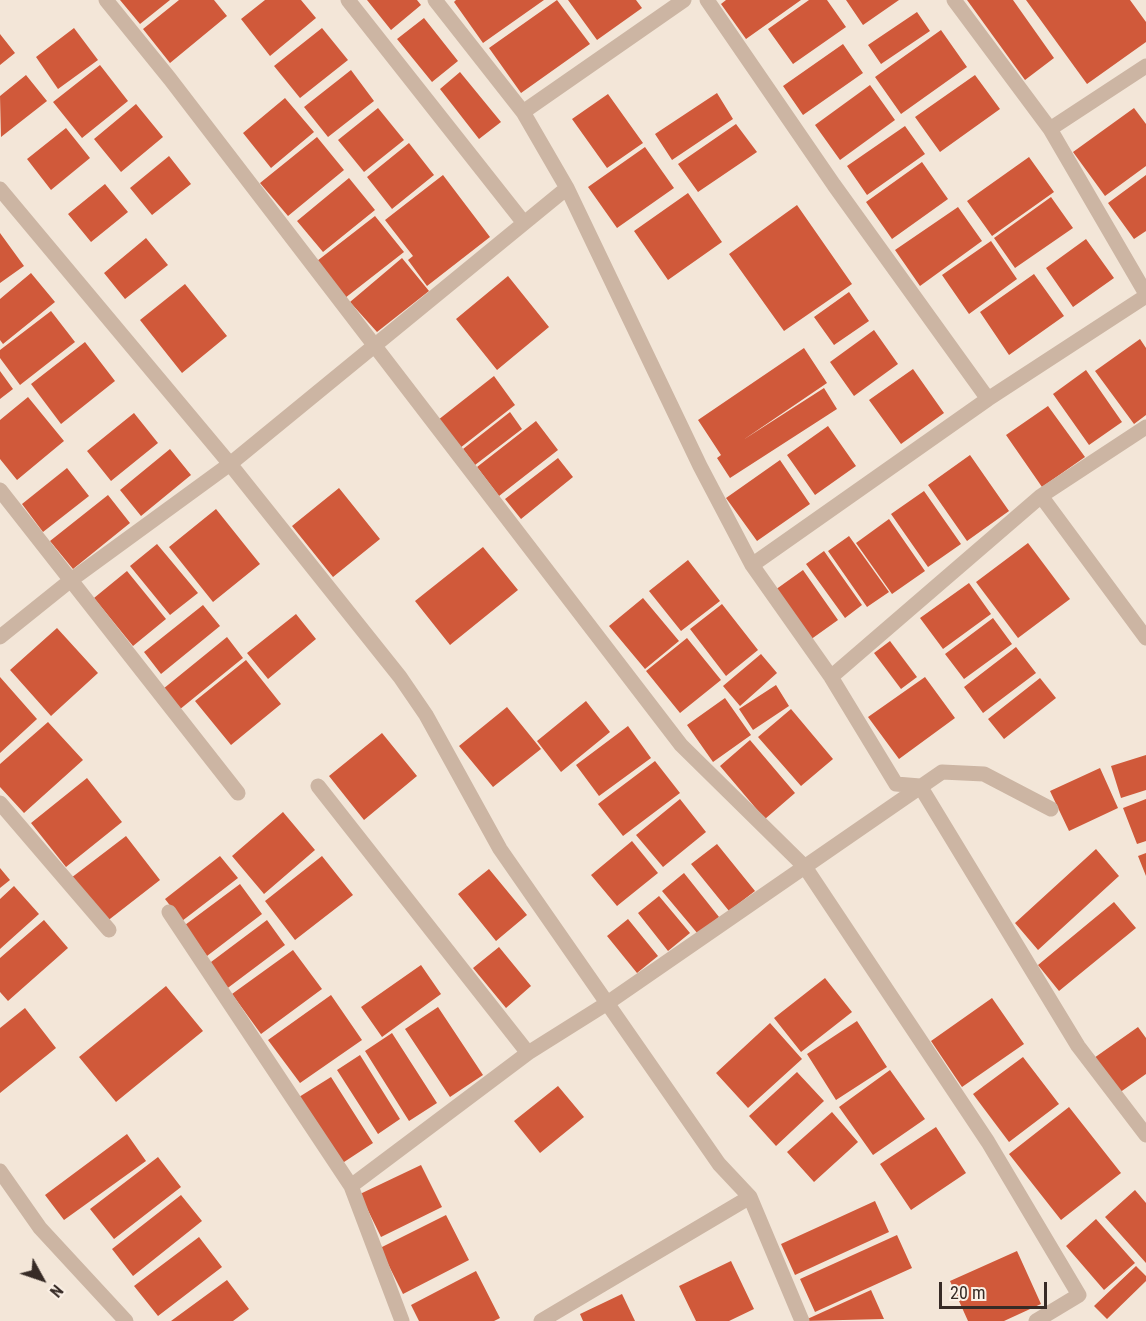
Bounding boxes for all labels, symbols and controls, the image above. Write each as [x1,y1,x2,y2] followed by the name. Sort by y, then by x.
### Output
[12,1249,72,1309] north arrow
[942,1270,1050,1308] scale bar
[46,1281,67,1301] text: N
[950,1282,985,1303] text: 20 m

